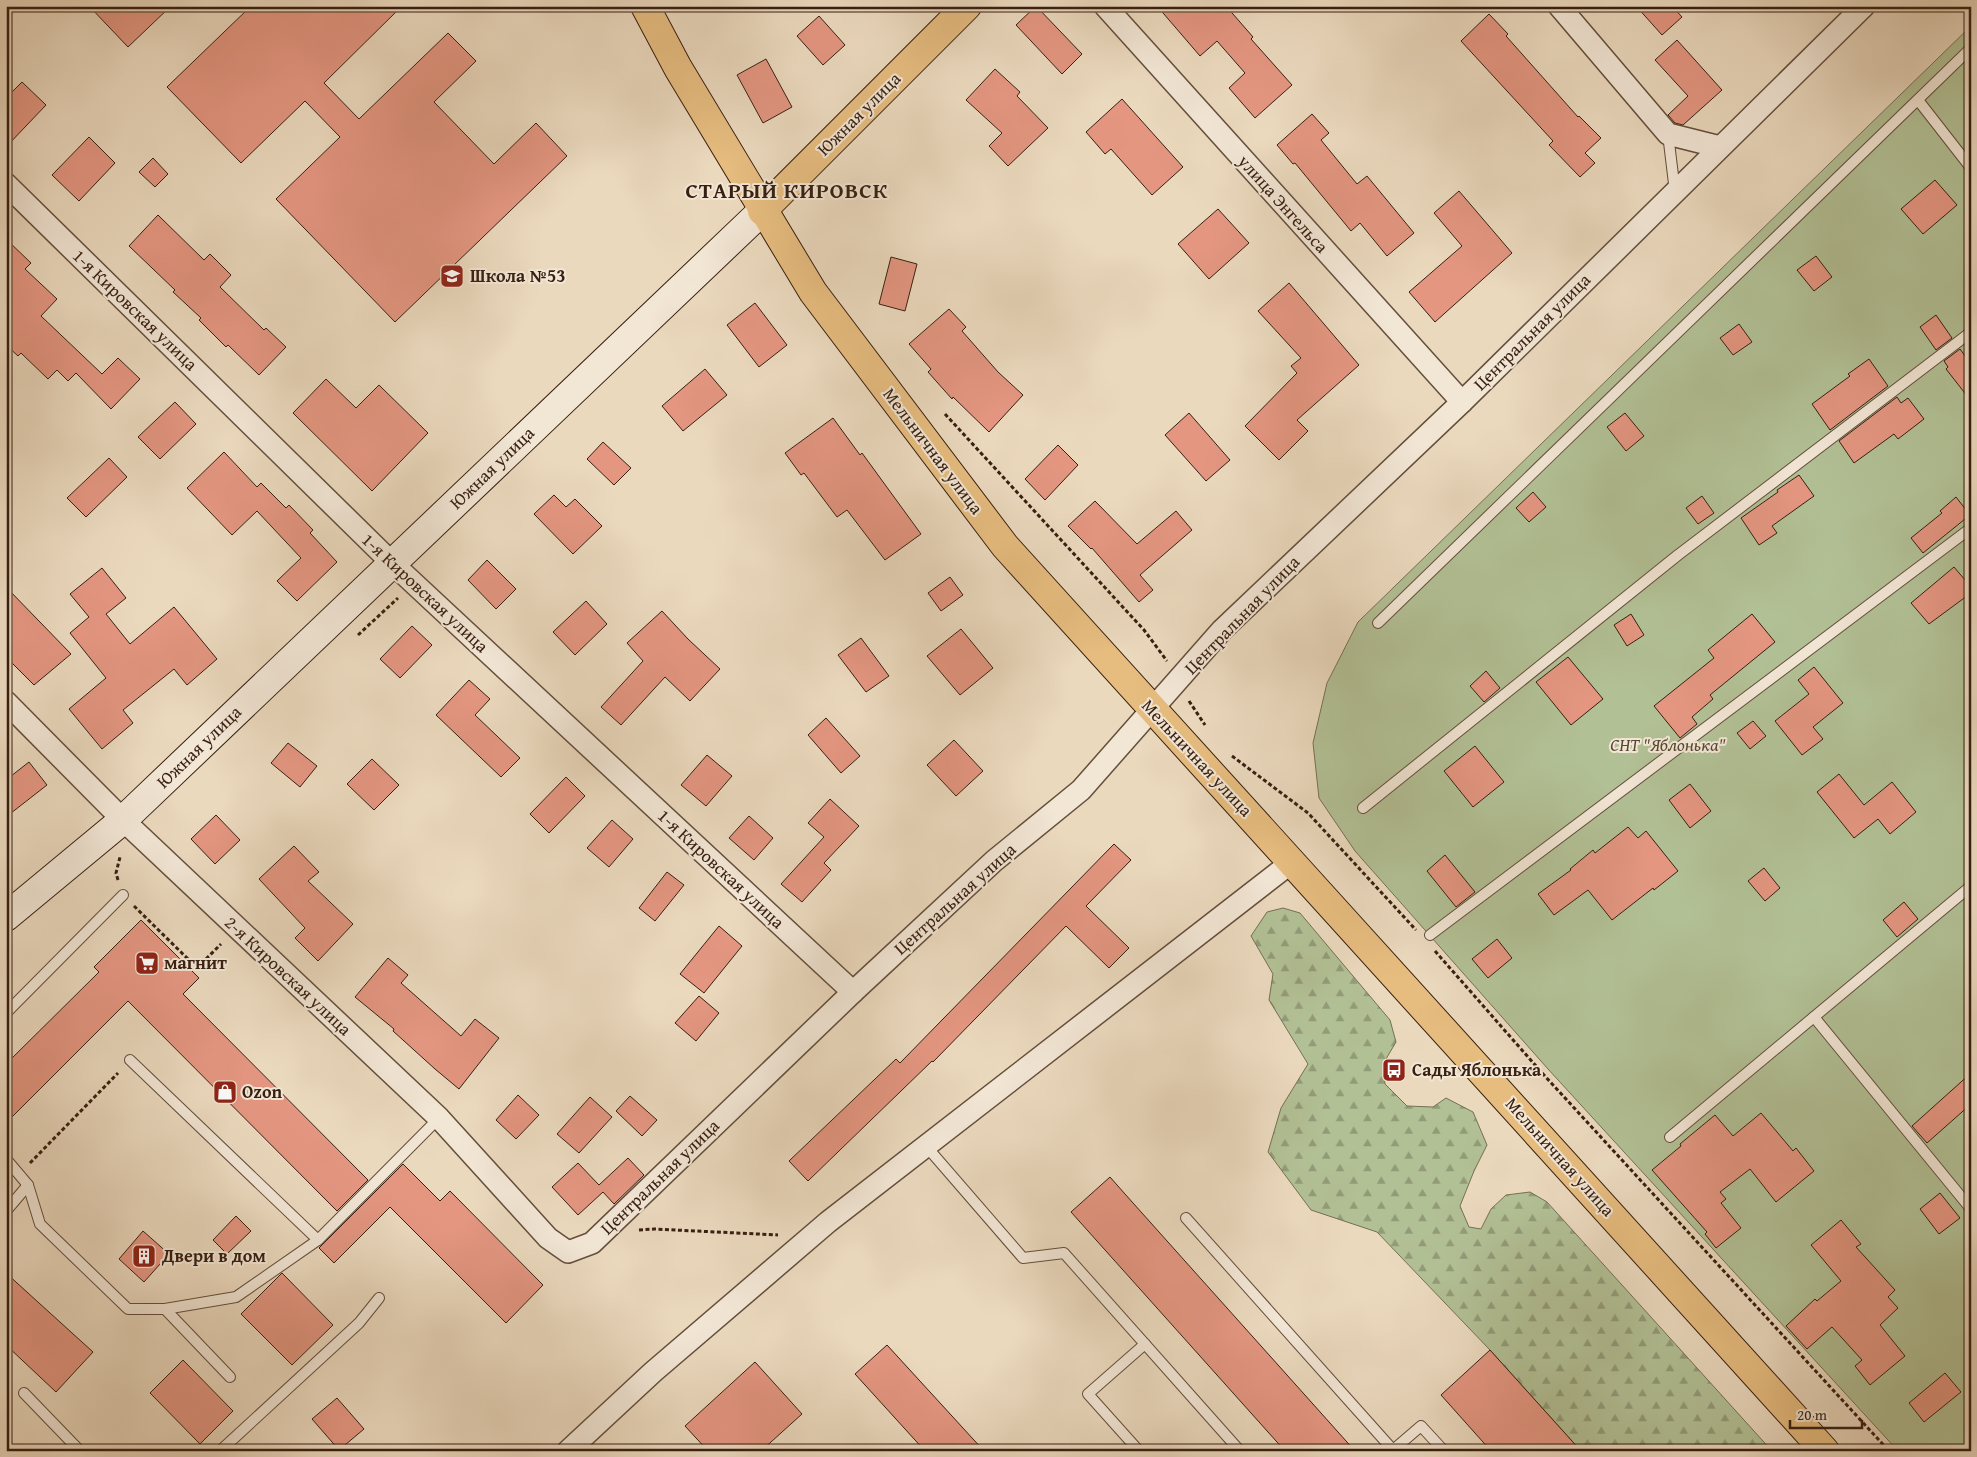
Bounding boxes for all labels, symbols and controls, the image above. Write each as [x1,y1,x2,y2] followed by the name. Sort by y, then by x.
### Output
[810,65,907,162] street label: Южная улица
[1231,148,1335,259] street label: улица Энгельса
[686,174,888,206] district label: СТАРЫЙ КИРОВСК
[67,243,204,377] street label: 1-я Кировская улица
[470,262,566,289] place label: Школа №53
[439,263,465,289] school or university icon: Школа №53
[1467,266,1597,397] street label: Центральная улица
[877,382,990,520] street label: Мельничная улица
[443,420,541,515] street label: Южная улица
[356,526,495,659] street label: 1-я Кировская улица
[1178,549,1306,680] street label: Центральная улица
[1136,693,1260,823] street label: Мельничная улица
[150,699,248,794] street label: Южная улица
[1610,731,1726,758] park label: СНТ "Яблонька"
[652,802,791,935] street label: 1-я Кировская улица
[887,836,1022,961] street label: Центральная улица
[219,909,358,1042] street label: 2-я Кировская улица
[164,949,227,976] place label: магнит
[134,950,160,976] supermarket icon: магнит
[1412,1056,1542,1083] place label: Сады Яблонька
[1381,1057,1407,1083] bus stop icon: Сады Яблонька
[242,1078,282,1105] place label: Ozon
[212,1079,238,1105] shop icon: Ozon
[1499,1091,1622,1223] street label: Мельничная улица
[594,1112,726,1241] street label: Центральная улица
[161,1242,266,1269] place label: Двери в дом
[131,1243,157,1269] building icon: Двери в дом
[1790,1397,1862,1429] scale bar
[1797,1404,1828,1425] text: 20 m

